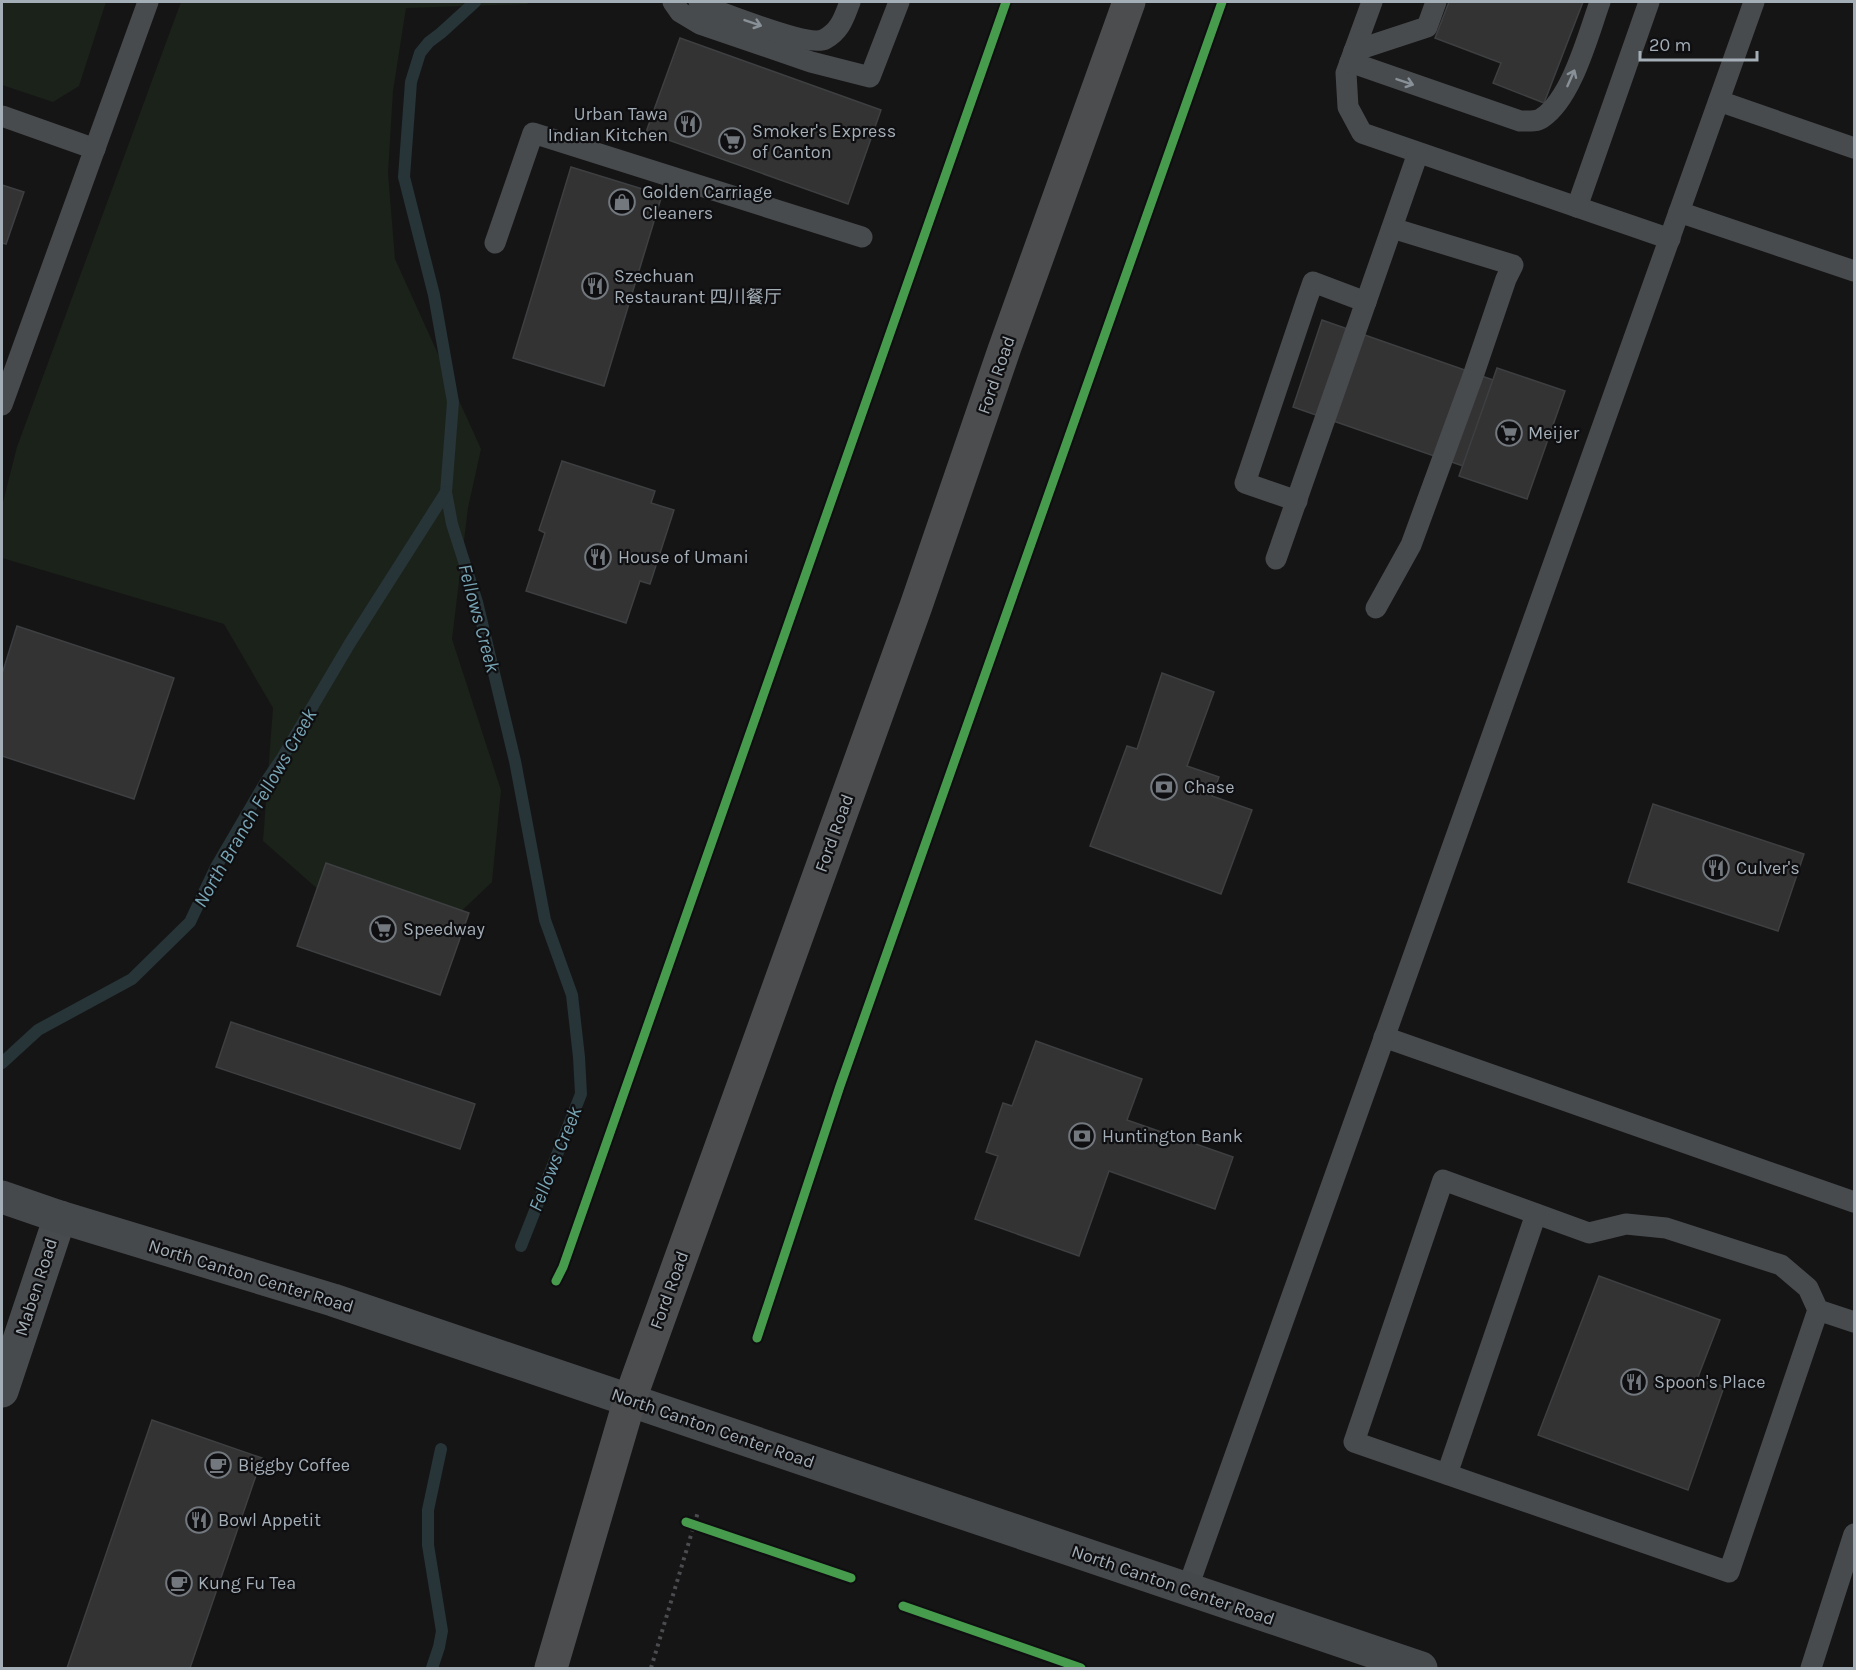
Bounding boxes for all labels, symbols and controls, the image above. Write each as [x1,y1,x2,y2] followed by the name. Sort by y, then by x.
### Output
[743,18,762,29] one-way arrow
[1640,24,1757,62] scale bar
[1649,34,1691,56] text: 20 m
[1566,70,1577,88] one-way arrow
[1395,77,1414,88] one-way arrow
[548,103,668,146] place label: Urban Tawa Indian Kitchen
[673,109,703,139] restaurant icon: Urban Tawa Indian Kitchen
[752,120,896,163] place label: Smoker's Express of Canton
[717,126,747,156] supermarket icon: Smoker's Express of Canton
[642,181,772,224] place label: Golden Carriage Cleaners
[607,187,637,217] shop icon: Golden Carriage Cleaners
[614,265,782,308] place label: Szechuan Restaurant 四川餐厅
[580,271,610,301] restaurant icon: Szechuan Restaurant 四川餐厅
[972,333,1020,417] street label: Ford Road
[1494,418,1524,448] supermarket icon: Meijer
[1528,422,1580,444] place label: Meijer
[583,542,613,572] restaurant icon: House of Umani
[618,546,749,568] place label: House of Umani
[453,561,505,676] water label: Fellows Creek
[189,704,322,912] water label: North Branch Fellows Creek
[1149,772,1179,802] bank icon: Chase
[1184,776,1235,798] place label: Chase
[810,791,858,875] street label: Ford Road
[1701,853,1731,883] restaurant icon: Culver's
[1736,857,1800,879] place label: Culver's
[368,914,398,944] supermarket icon: Speedway
[403,918,486,940] place label: Speedway
[523,1102,587,1215] water label: Fellows Creek
[1067,1121,1097,1151] bank icon: Huntington Bank
[1102,1125,1243,1147] place label: Huntington Bank
[146,1234,356,1318] street label: North Canton Center Road
[10,1235,62,1339] street label: Maben Road
[645,1248,693,1332] street label: Ford Road
[1619,1367,1649,1397] restaurant icon: Spoon's Place
[1654,1371,1766,1393] place label: Spoon's Place
[608,1383,818,1473] street label: North Canton Center Road
[203,1450,233,1480] cafe icon: Biggby Coffee
[238,1454,350,1476] place label: Biggby Coffee
[184,1505,214,1535] restaurant icon: Bowl Appetit
[218,1509,321,1531] place label: Bowl Appetit
[1068,1540,1278,1630] street label: North Canton Center Road
[164,1568,194,1598] cafe icon: Kung Fu Tea
[198,1572,296,1594] place label: Kung Fu Tea

